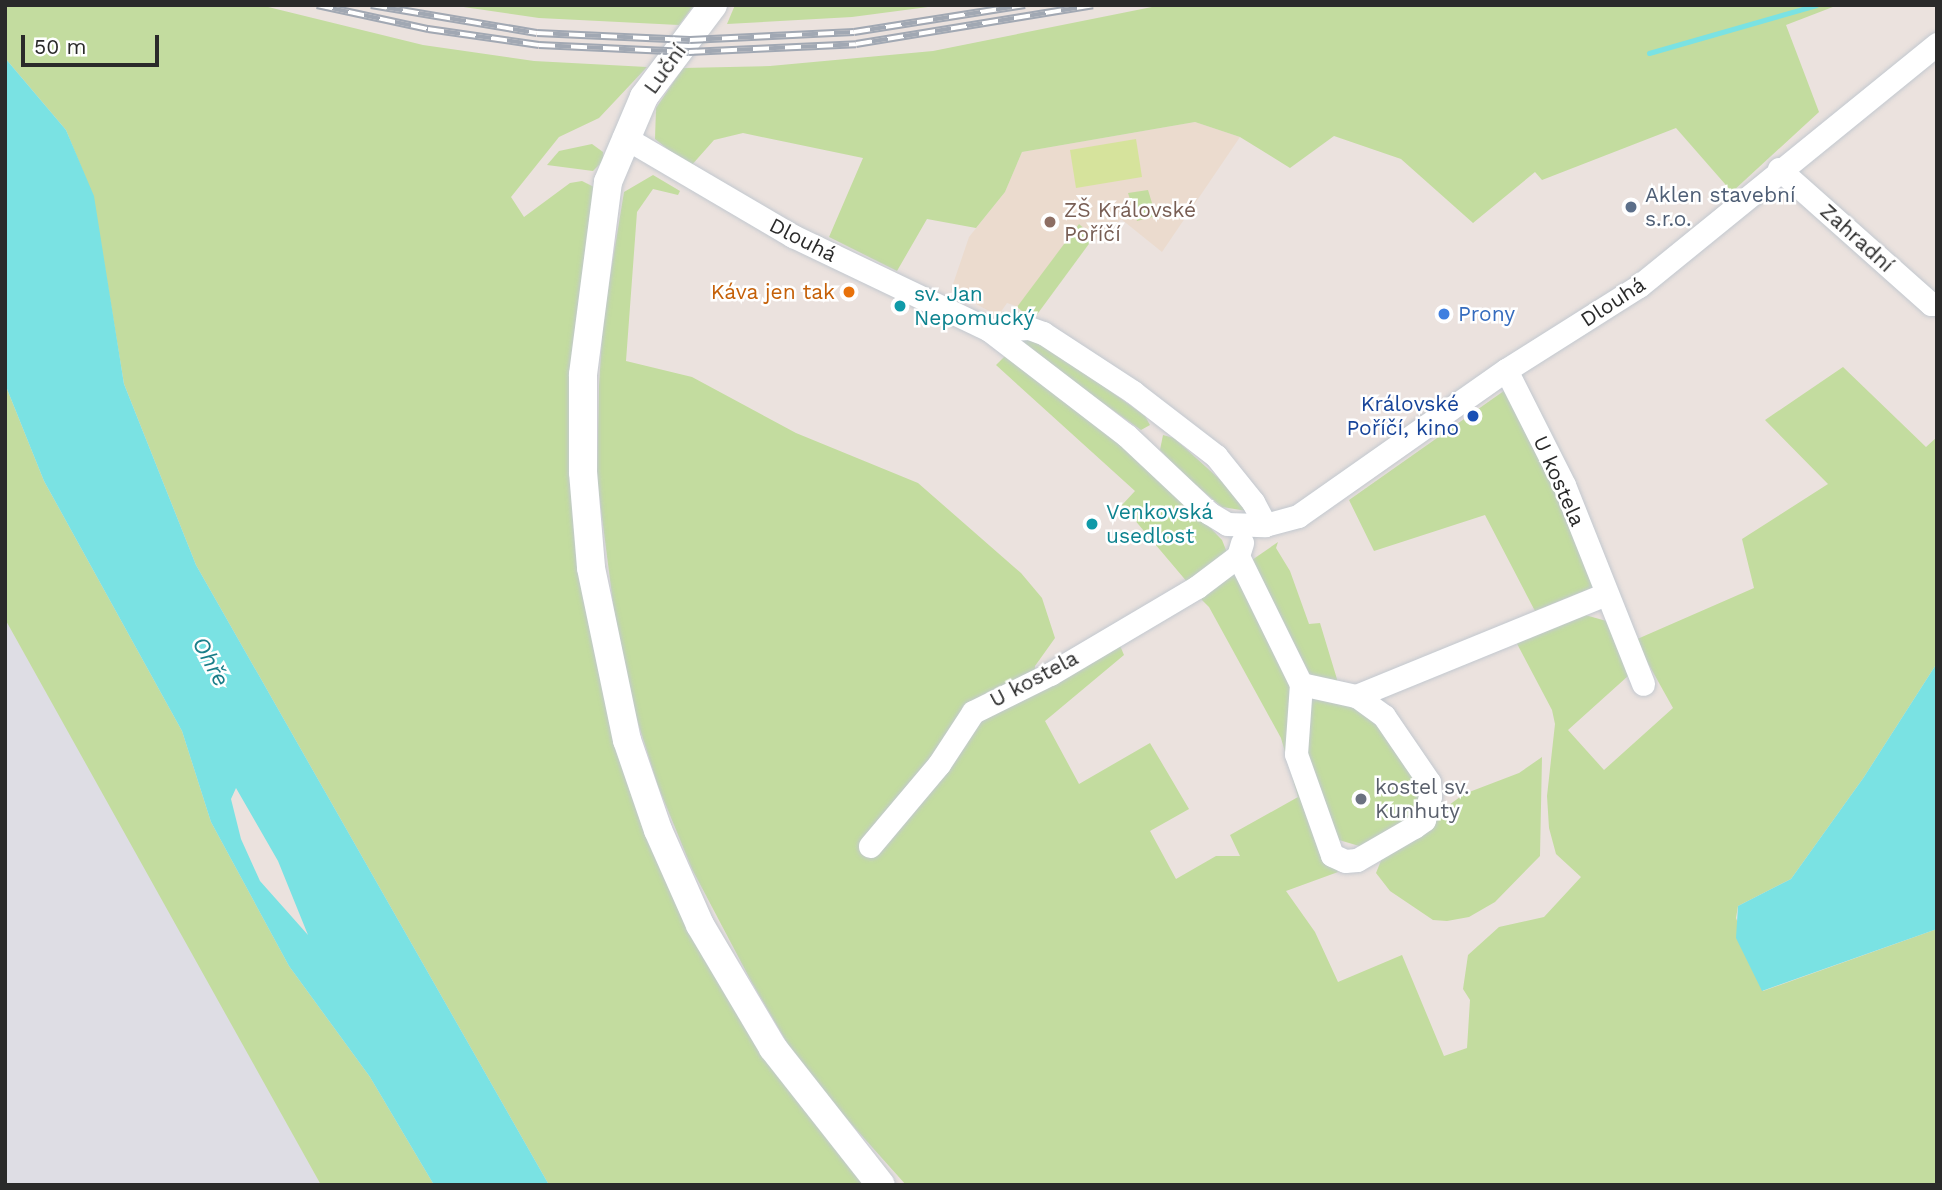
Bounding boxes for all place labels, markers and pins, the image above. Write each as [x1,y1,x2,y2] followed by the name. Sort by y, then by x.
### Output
[1645,182,1796,232] place label: Aklen stavební s.r.o.
[1064,197,1196,247] place label: ZŠ Královské Poříčí
[1623,199,1639,215] marker: Aklen stavební s.r.o.
[1042,214,1058,230] marker: ZŠ Královské Poříčí
[710,279,835,305] place label: Káva jen tak
[914,281,1035,331] place label: sv. Jan Nepomucký
[841,284,857,300] marker: Káva jen tak
[892,298,908,314] marker: sv. Jan Nepomucký
[1458,301,1515,327] place label: Prony
[1436,306,1452,322] marker: Prony
[1346,391,1459,441] place label: Královské Poříčí, kino
[1465,408,1481,424] marker: Královské Poříčí, kino
[1106,499,1213,549] place label: Venkovská usedlost
[1084,516,1100,532] marker: Venkovská usedlost
[1375,774,1470,824] place label: kostel sv. Kunhuty
[1353,791,1369,807] marker: kostel sv. Kunhuty

